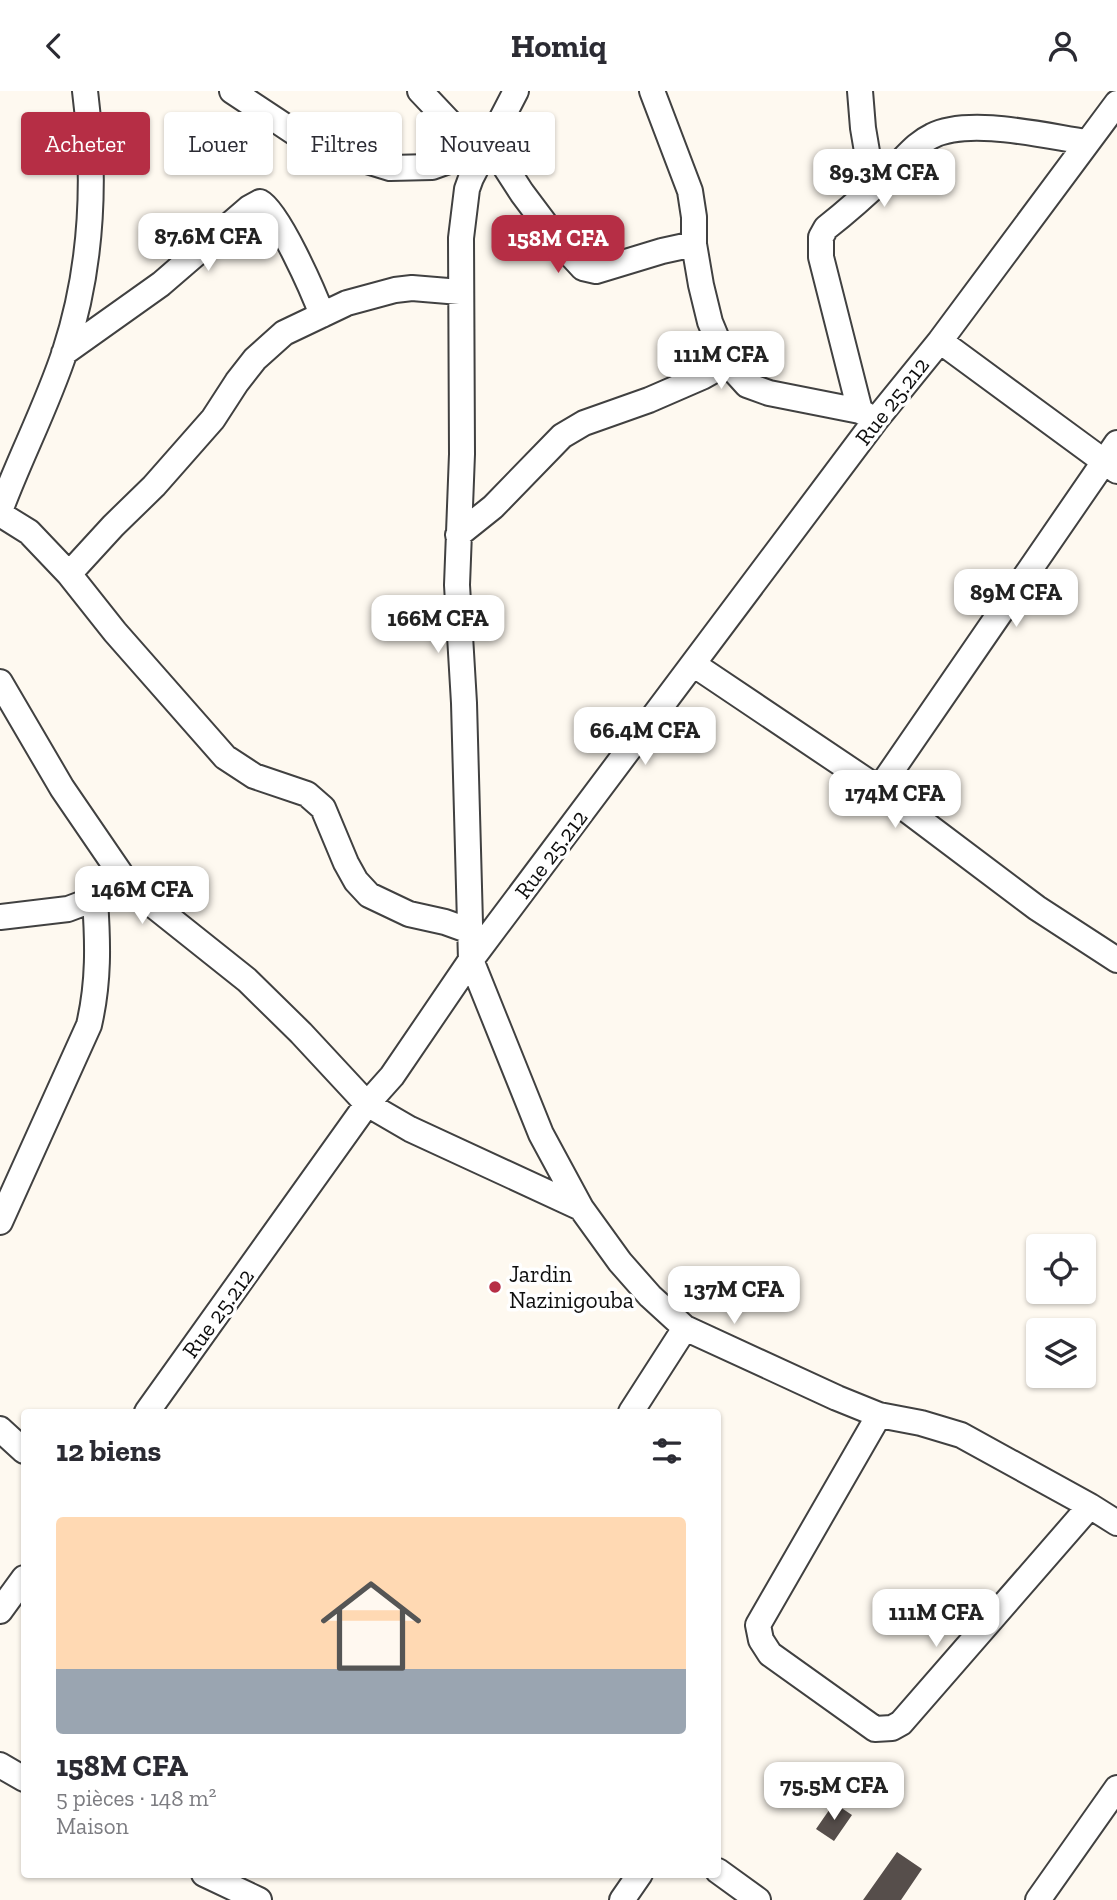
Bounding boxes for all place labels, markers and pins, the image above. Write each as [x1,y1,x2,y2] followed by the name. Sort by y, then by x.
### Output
[804,149,964,209] pin: 89.3M CFA
[128,213,288,273] pin: 87.6M CFA
[486,215,630,275] pin: 158M CFA
[649,331,793,391] pin: 111M CFA
[951,569,1081,629] pin: 89M CFA
[366,595,510,655] pin: 166M CFA
[565,707,725,767] pin: 66.4M CFA
[823,771,967,830] pin: 174M CFA
[70,867,214,926] pin: 146M CFA
[509,1260,634,1314] place label: Jardin Nazinigouba
[662,1267,806,1326] pin: 137M CFA
[487,1279,503,1295] marker: Jardin Nazinigouba
[864,1589,1008,1649] pin: 111M CFA
[754,1763,914,1822] pin: 75.5M CFA

